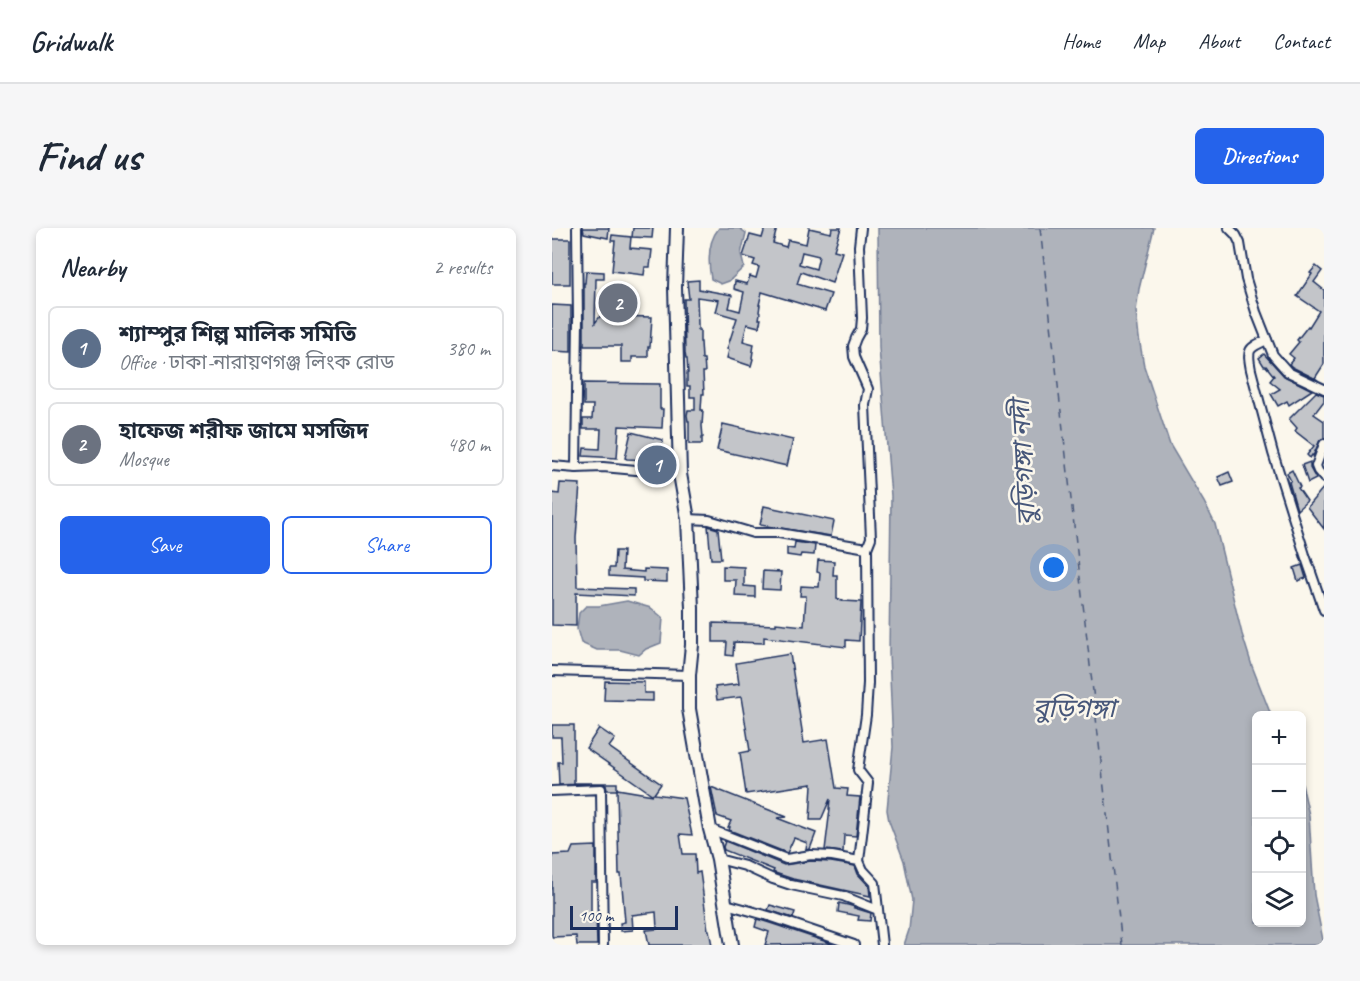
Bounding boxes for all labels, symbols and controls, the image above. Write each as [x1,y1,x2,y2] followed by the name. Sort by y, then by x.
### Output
[30,24,112,59] text: Gridwalk
[1062,28,1100,54] text: Home
[1133,28,1165,54] text: Map
[1198,28,1240,54] text: About
[1273,28,1330,54] text: Contact
[1195,128,1324,184] button: Directions
[36,130,141,183] text: Find us
[60,251,125,284] text: Nearby
[433,255,492,280] text: 2 results
[598,280,638,326] pin: 2
[119,320,356,348] text: শ্যাম্পুর শিল্প মালিক সমিতি
[77,336,86,361] text: 1
[447,336,490,361] text: 380 m
[119,350,394,375] text: Office · ঢাকা-নারায়ণগঞ্জ লিংক রোড
[1003,394,1043,527] water label: বুড়িগঙ্গা নদী
[119,417,368,445] text: হাফেজ শরীফ জামে মসজিদ
[77,432,86,457] text: 2
[447,432,490,457] text: 480 m
[638,442,676,488] pin: 1
[119,447,169,472] text: Mosque
[60,516,270,574] button: Save
[282,516,492,574] button: Share
[1039,553,1068,582] your location
[1033,692,1120,725] water label: বুড়িগঙ্গা
[1252,711,1306,927] map controls
[1252,711,1306,765] button: +
[1252,765,1306,819] button: −
[1252,819,1306,873] button: locate
[1252,873,1306,927] button: layers
[570,903,678,930] scale bar
[579,906,613,926] text: 100 m

